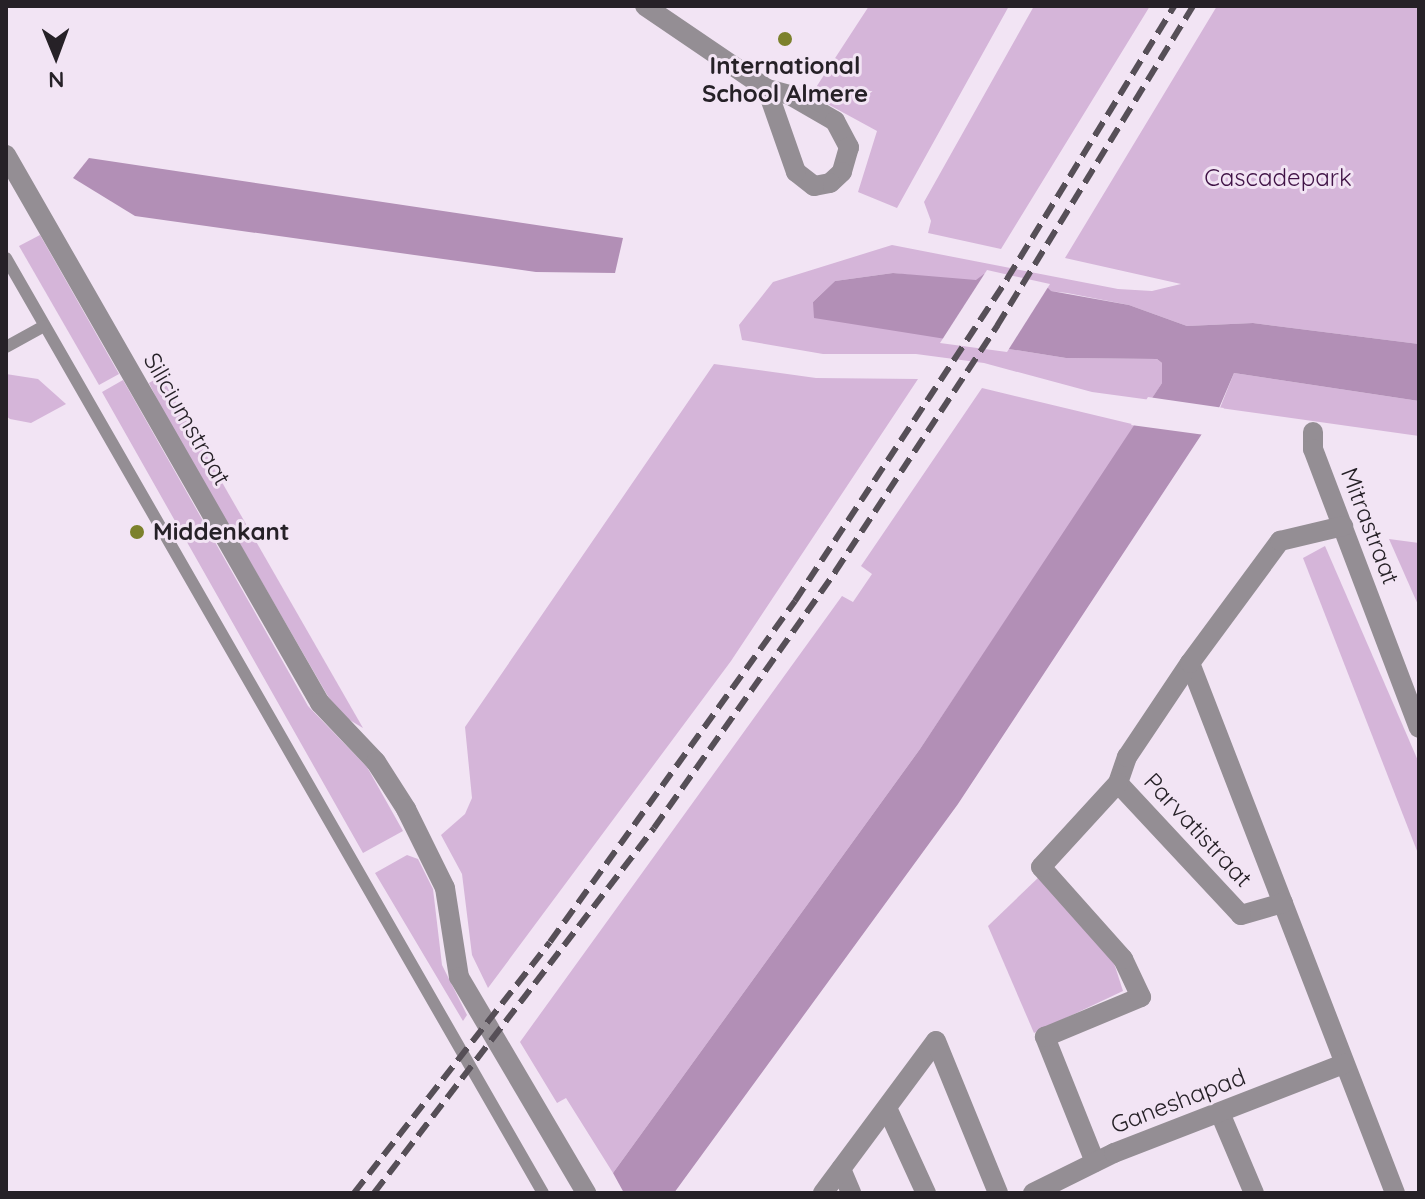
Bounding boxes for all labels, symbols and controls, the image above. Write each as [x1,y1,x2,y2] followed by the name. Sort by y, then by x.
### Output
[16,16,96,96] north arrow
[776,30,794,48] marker: International School Almere
[702,52,868,108] place label: International School Almere
[48,66,65,94] text: N
[1204,164,1352,192] park label: Cascadepark
[137,348,237,490] street label: Siliciumstraat
[1335,464,1405,588] street label: Mitrastraat
[153,518,290,546] place label: Middenkant
[128,523,146,541] marker: Middenkant
[1138,767,1258,893] street label: Parvatistraat
[1107,1062,1249,1140] street label: Ganeshapad

